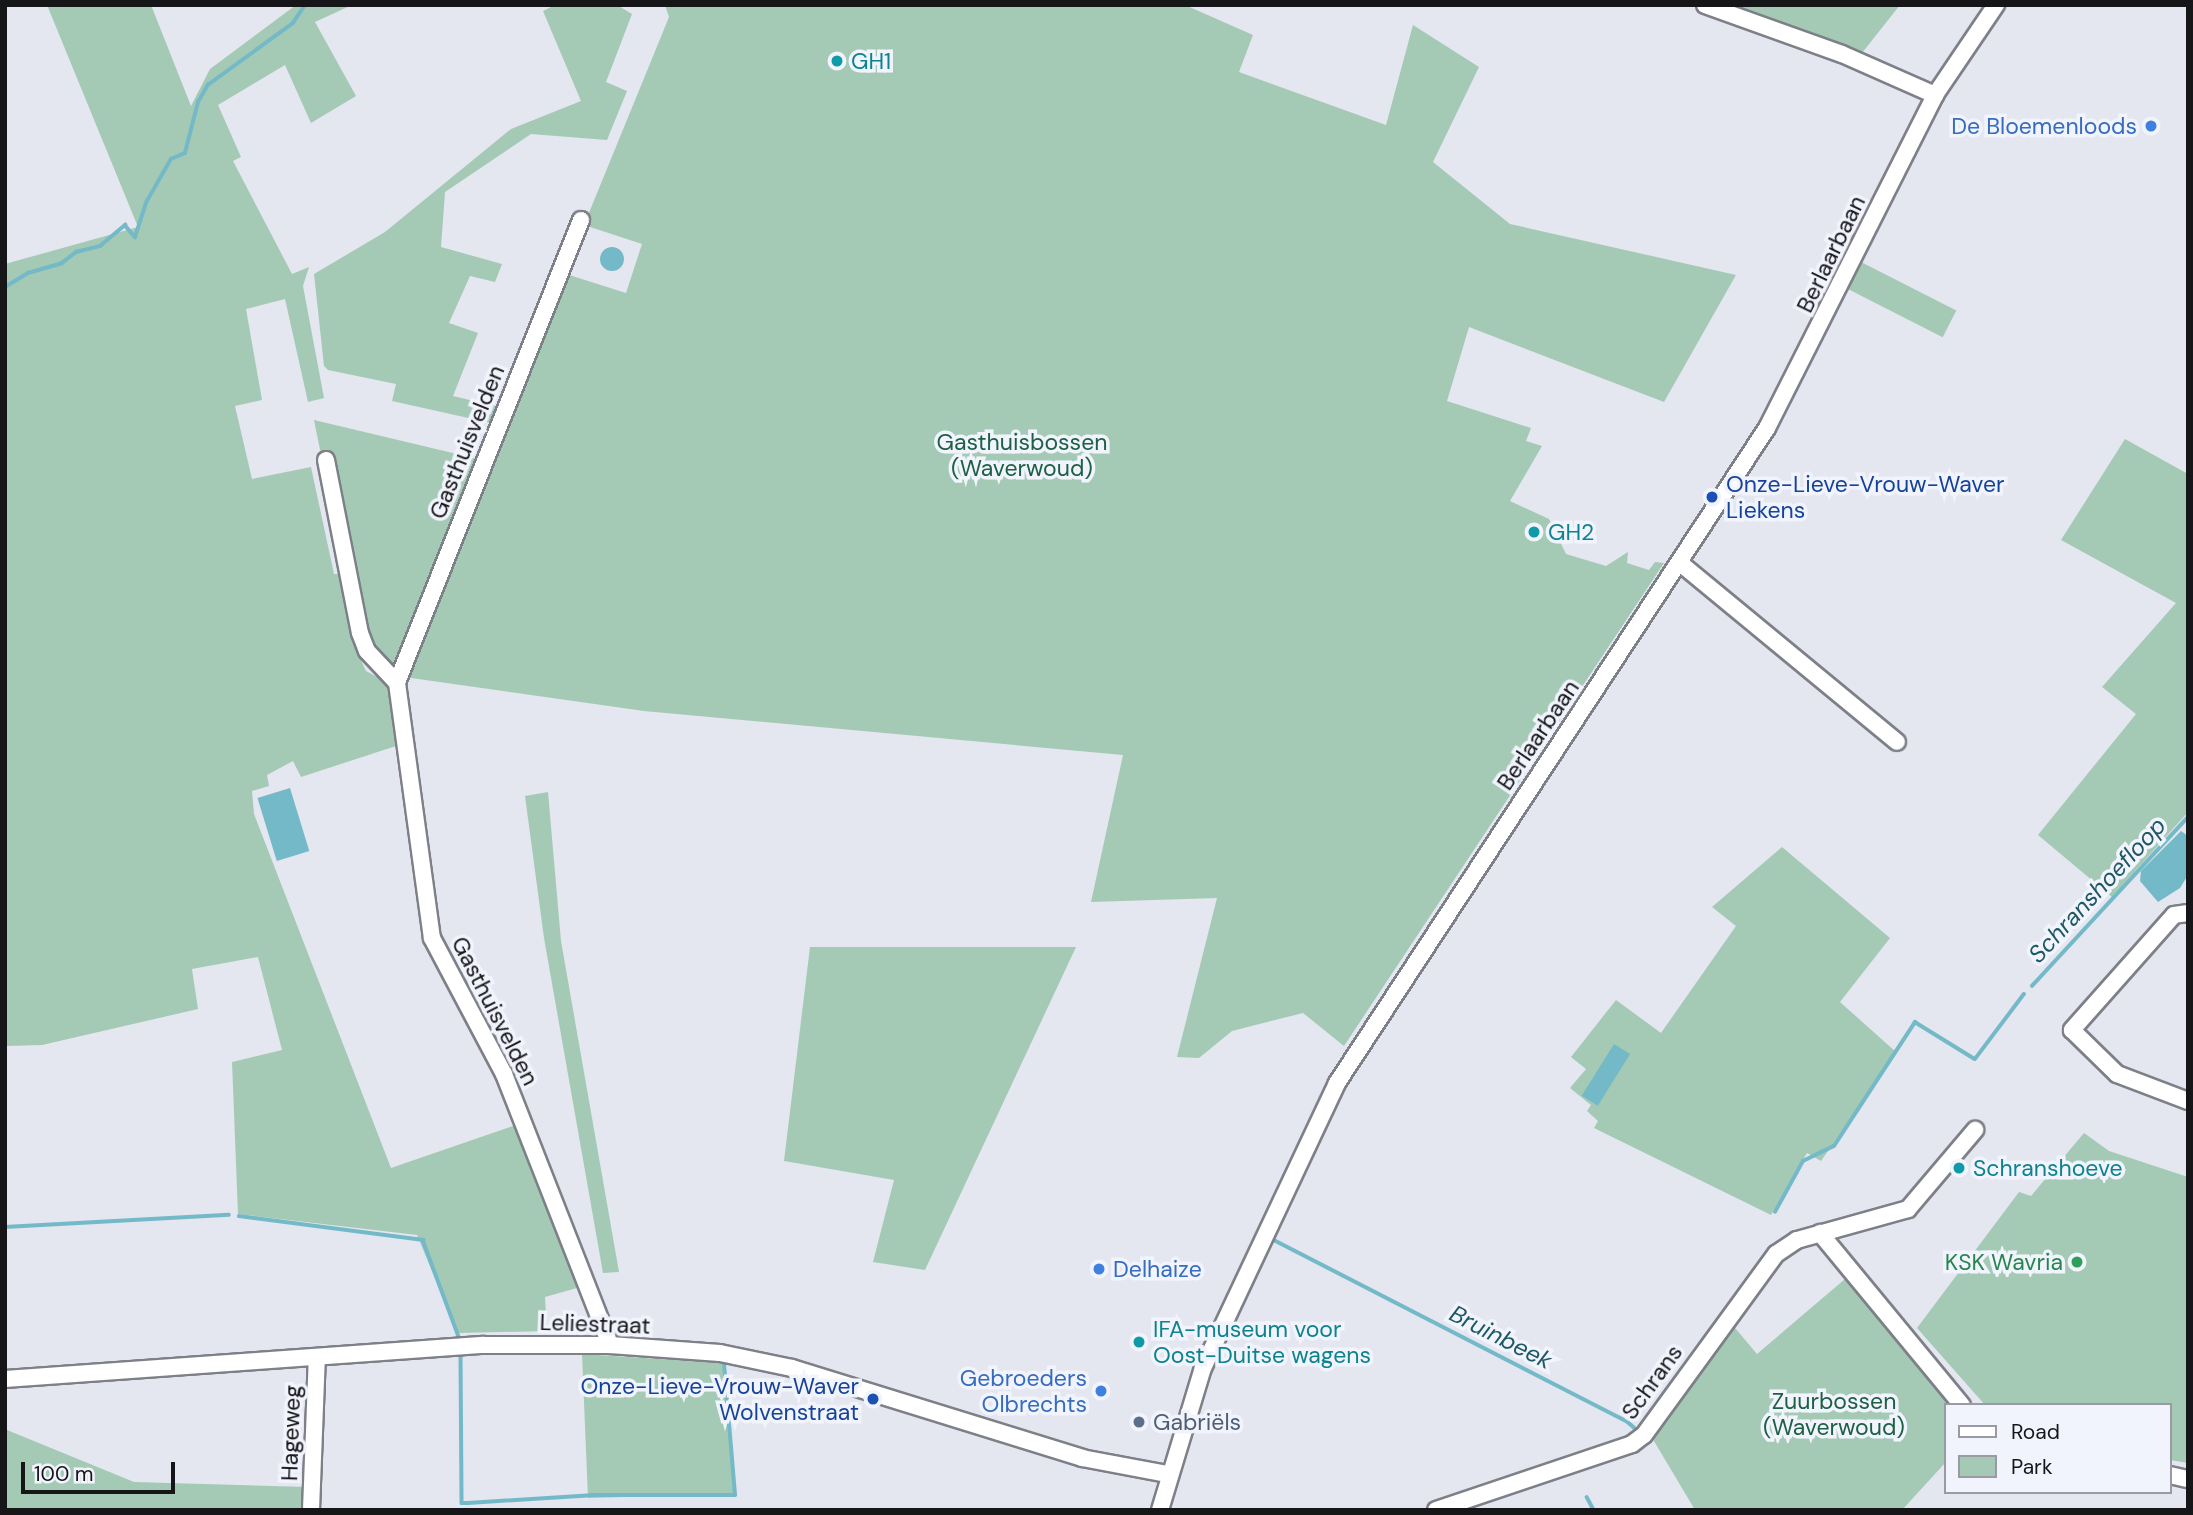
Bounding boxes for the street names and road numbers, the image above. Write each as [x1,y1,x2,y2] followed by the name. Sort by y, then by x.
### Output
[1791,191,1871,317] street label: Berlaarbaan
[424,361,510,523] street label: Gasthuisvelden
[1491,675,1585,795] street label: Berlaarbaan
[446,932,544,1090] street label: Gasthuisvelden
[539,1308,651,1340] street label: Leliestraat
[1616,1339,1688,1425] street label: Schrans
[276,1385,306,1481] street label: Hageweg

